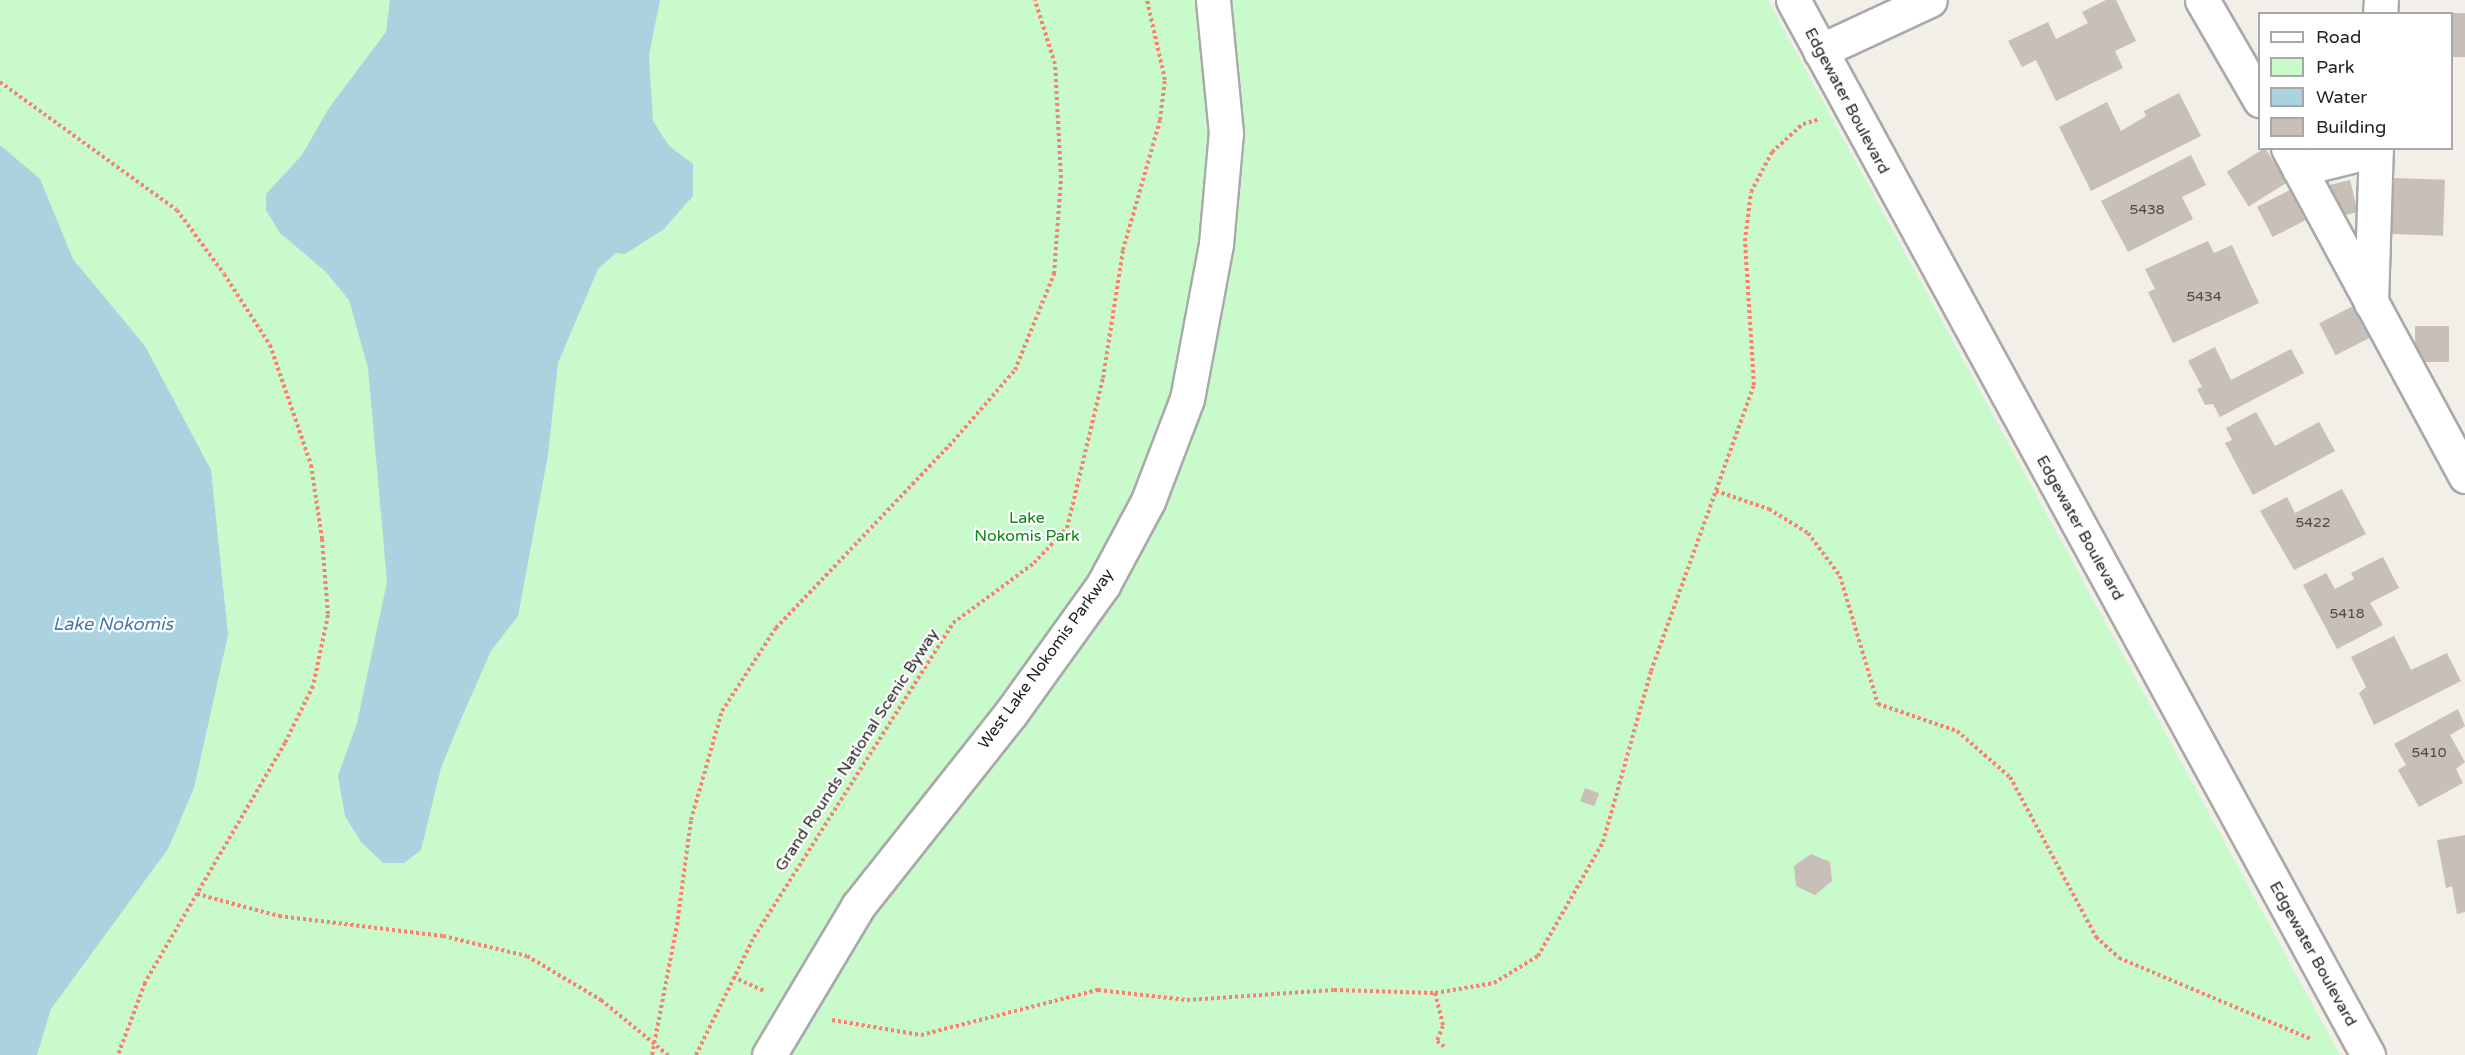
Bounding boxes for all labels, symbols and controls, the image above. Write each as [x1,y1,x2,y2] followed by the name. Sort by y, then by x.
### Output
[2258,12,2453,150] legend
[1800,25,1894,177] street label: Edgewater Boulevard
[2316,26,2361,48] text: Road
[2316,56,2354,78] text: Park
[2316,86,2367,108] text: Water
[2316,116,2386,138] text: Building
[2129,202,2165,218] house number: 5438
[2186,289,2222,305] house number: 5434
[2032,452,2128,604] street label: Edgewater Boulevard
[974,508,1080,546] park label: Lake Nokomis Park
[2295,515,2331,531] house number: 5422
[974,565,1118,753] street label: West Lake Nokomis Parkway
[2329,606,2365,622] house number: 5418
[53,613,173,635] water label: Lake Nokomis
[771,625,943,875] street label: Grand Rounds National Scenic Byway
[2411,745,2447,761] house number: 5410
[2265,878,2361,1030] street label: Edgewater Boulevard

